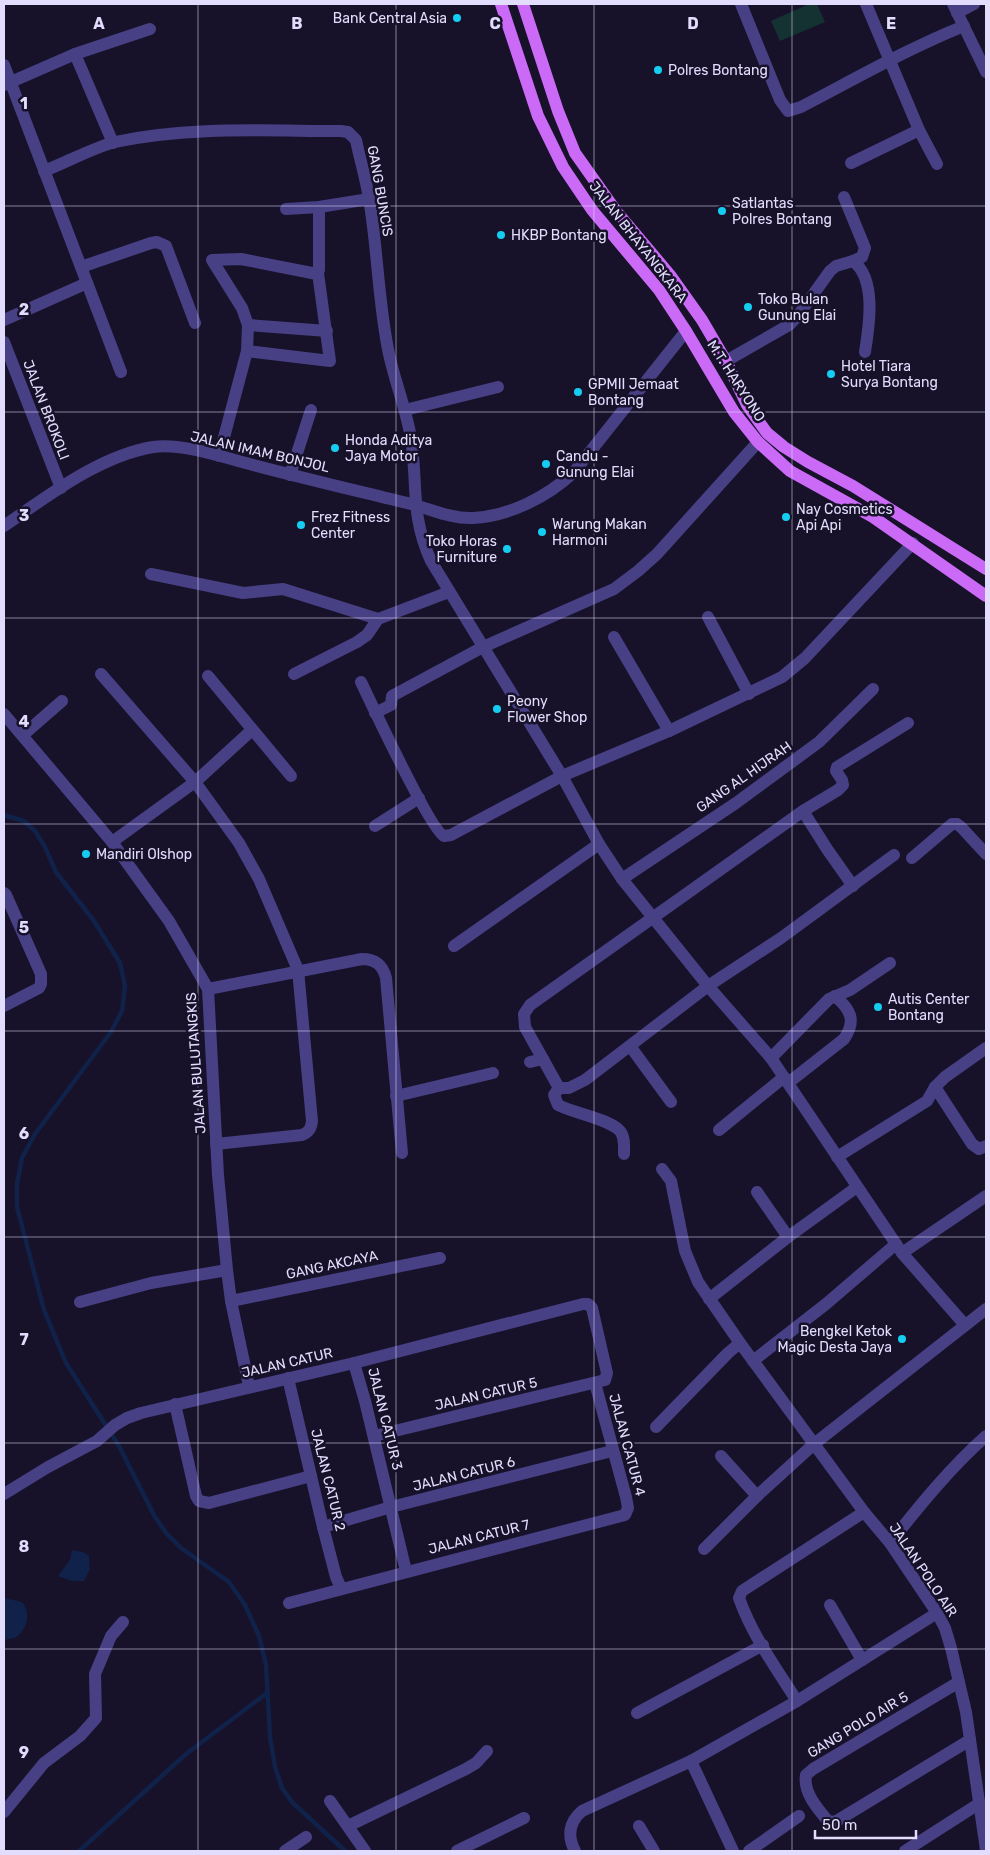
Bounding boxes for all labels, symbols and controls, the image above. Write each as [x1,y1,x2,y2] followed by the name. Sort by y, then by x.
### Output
[333,10,447,27] place label: Bank Central Asia
[451,12,463,24] marker: Bank Central Asia
[93,14,105,33] text: A
[291,14,303,33] text: B
[489,14,501,33] text: C
[687,14,699,33] text: D
[886,14,896,33] text: E
[668,62,768,79] place label: Polres Bontang
[652,64,664,76] marker: Polres Bontang
[20,94,28,113] text: 1
[364,144,396,238] street label: GANG BUNCIS
[585,178,691,307] street label: JALAN BHAYANGKARA
[732,195,832,228] place label: Satlantas Polres Bontang
[716,205,728,217] marker: Satlantas Polres Bontang
[511,227,607,244] place label: HKBP Bontang
[495,229,507,241] marker: HKBP Bontang
[758,291,836,324] place label: Toko Bulan Gunung Elai
[19,300,29,319] text: 2
[742,301,754,313] marker: Toko Bulan Gunung Elai
[703,337,769,425] street label: M.T. HARYONO
[19,358,73,462] street label: JALAN BROKOLI
[841,358,938,391] place label: Hotel Tiara Surya Bontang
[825,368,837,380] marker: Hotel Tiara Surya Bontang
[588,376,679,409] place label: GPMII Jemaat Bontang
[572,386,584,398] marker: GPMII Jemaat Bontang
[189,428,331,476] street label: JALAN IMAM BONJOL
[345,432,432,465] place label: Honda Aditya Jaya Motor
[329,442,341,454] marker: Honda Aditya Jaya Motor
[556,448,634,481] place label: Candu - Gunung Elai
[540,458,552,470] marker: Candu - Gunung Elai
[796,501,893,534] place label: Nay Cosmetics Api Api
[19,506,29,525] text: 3
[311,509,390,542] place label: Frez Fitness Center
[780,511,792,523] marker: Nay Cosmetics Api Api
[552,516,647,549] place label: Warung Makan Harmoni
[295,519,307,531] marker: Frez Fitness Center
[536,526,548,538] marker: Warung Makan Harmoni
[426,533,497,566] place label: Toko Horas Furniture
[501,543,513,555] marker: Toko Horas Furniture
[507,693,587,726] place label: Peony Flower Shop
[491,703,503,715] marker: Peony Flower Shop
[19,712,30,731] text: 4
[693,738,795,816] street label: GANG AL HIJRAH
[96,846,192,863] place label: Mandiri Olshop
[80,848,92,860] marker: Mandiri Olshop
[19,918,29,937] text: 5
[183,991,209,1134] street label: JALAN BULUTANGKIS
[888,991,970,1024] place label: Autis Center Bontang
[872,1001,884,1013] marker: Autis Center Bontang
[19,1124,29,1143] text: 6
[285,1247,380,1283] street label: GANG AKCAYA
[777,1323,893,1356] place label: Bengkel Ketok Magic Desta Jaya
[19,1330,29,1349] text: 7
[896,1333,908,1345] marker: Bengkel Ketok Magic Desta Jaya
[240,1344,334,1382] street label: JALAN CATUR
[364,1366,406,1472] street label: JALAN CATUR 3
[433,1374,539,1414] street label: JALAN CATUR 5
[605,1392,649,1498] street label: JALAN CATUR 4
[307,1427,349,1533] street label: JALAN CATUR 2
[411,1453,517,1495] street label: JALAN CATUR 6
[427,1516,531,1558] street label: JALAN CATUR 7
[885,1520,961,1620] street label: JALAN POLO AIR
[19,1537,30,1556] text: 8
[805,1688,911,1762] street label: GANG POLO AIR 5
[19,1743,29,1762] text: 9
[815,1808,916,1840] scale bar
[822,1816,857,1834] text: 50 m

